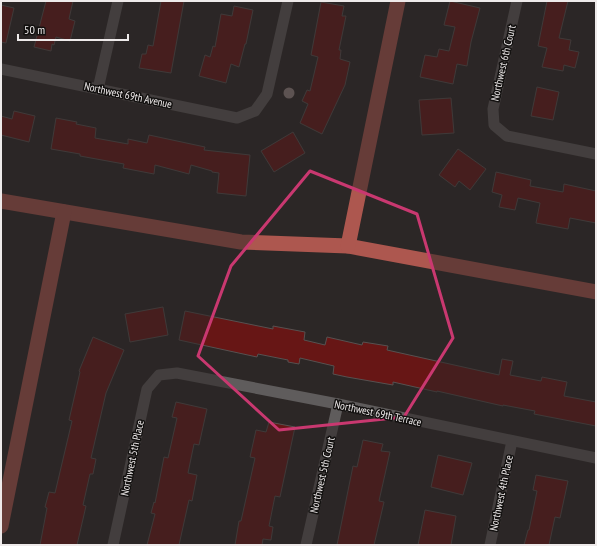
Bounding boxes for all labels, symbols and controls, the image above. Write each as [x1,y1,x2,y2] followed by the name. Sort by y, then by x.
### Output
[18,16,128,42] scale bar
[24,22,45,37] text: 50 m
[487,24,519,102] street label: Northwest 6th Court
[83,79,174,111] street label: Northwest 69th Avenue
[333,397,423,429] street label: Northwest 69th Terrace
[117,418,147,497] street label: Northwest 5th Place
[306,436,338,514] street label: Northwest 5th Court
[486,453,516,532] street label: Northwest 4th Place

